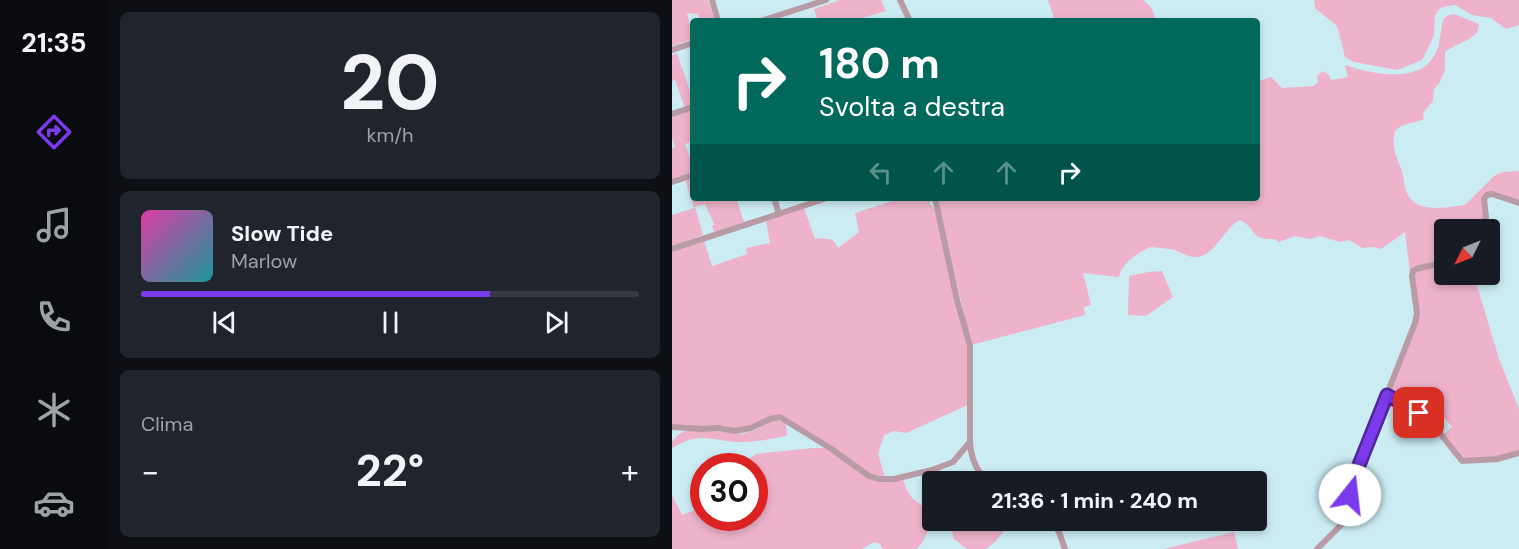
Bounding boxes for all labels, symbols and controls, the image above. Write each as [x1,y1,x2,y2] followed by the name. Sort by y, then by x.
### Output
[21,25,87,60] text: 21:35
[340,32,440,133] text: 20
[819,36,940,91] text: 180 m
[720,42,798,120] icon: right
[819,89,1005,124] text: Svolta a destra
[33,111,75,153] icon: directions
[366,122,414,148] text: km/h
[864,156,897,189] icon: left
[927,156,960,189] icon: ahead
[990,156,1023,189] icon: ahead
[1053,156,1086,189] icon: right
[33,204,75,246] icon: music
[231,219,333,248] text: Slow Tide
[1434,219,1500,285] north arrow
[1434,219,1500,285] map controls
[231,248,297,274] text: Marlow
[33,296,75,338] icon: phone
[208,306,241,339] icon: previous
[374,306,407,339] icon: pause
[540,306,573,339] icon: next
[1393,387,1444,438] pin
[33,389,75,431] icon: climate
[1402,396,1435,429] icon: arrive
[141,411,193,437] text: Clima
[356,441,424,500] text: 22°
[141,450,159,493] text: −
[621,450,639,493] text: +
[690,453,768,531] speed limit sign: 30
[1318,463,1382,527] position arrow
[33,482,75,524] icon: car
[991,486,1198,515] text: 21:36 · 1 min · 240 m

